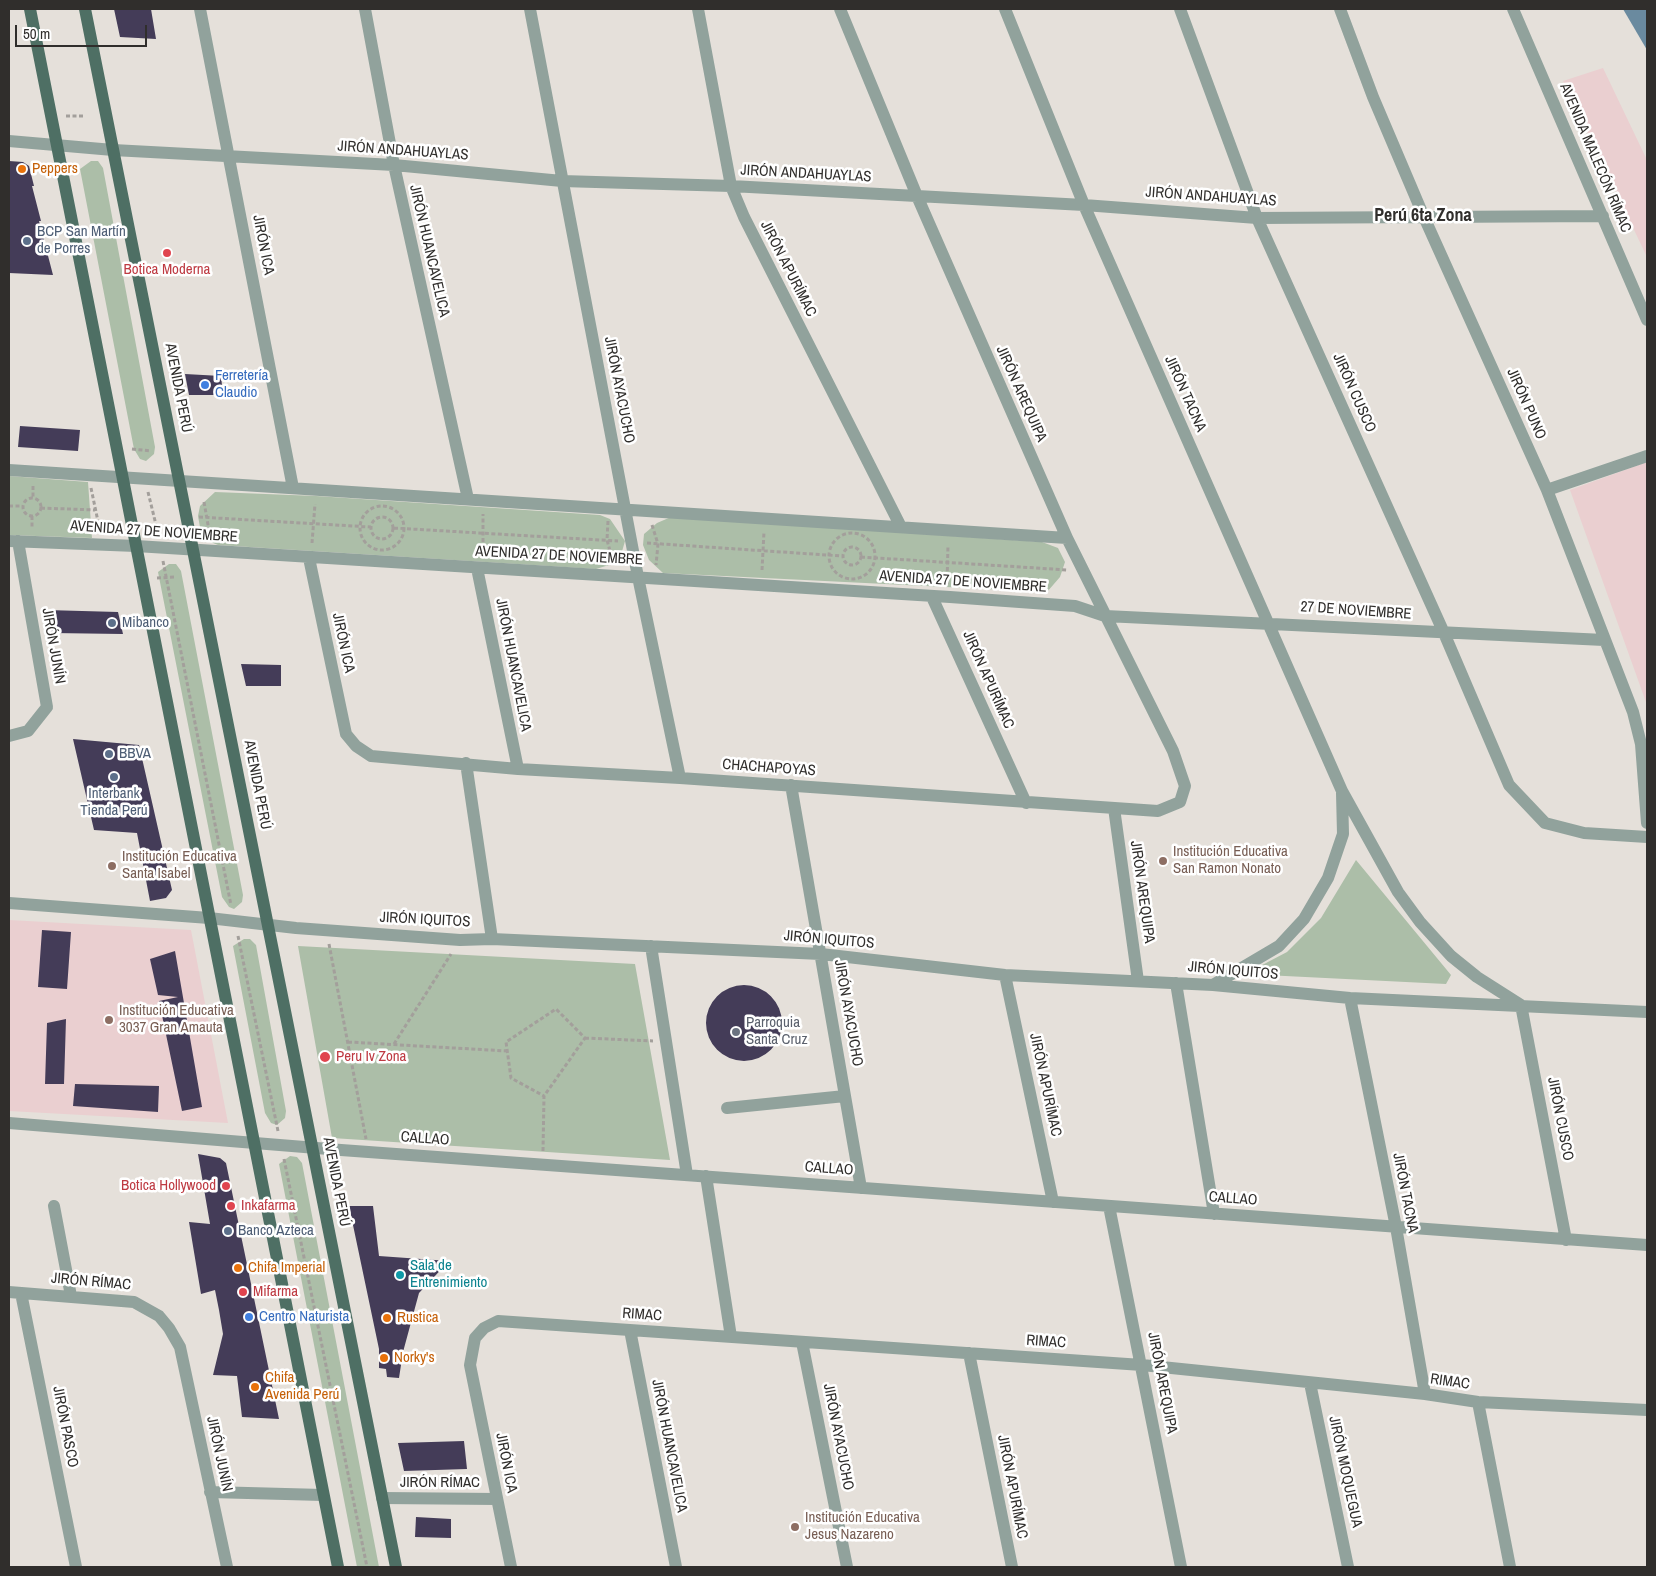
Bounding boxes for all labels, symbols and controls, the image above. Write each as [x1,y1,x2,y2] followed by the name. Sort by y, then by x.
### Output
[18,15,150,47] scale bar
[23,23,50,44] text: 50 m
[1555,81,1635,235] street label: AVENIDA MALECÓN RÍMAC
[337,137,469,165] street label: JIRÓN ANDAHUAYLAS
[32,160,78,178] place label: Peppers
[740,162,872,186] street label: JIRÓN ANDAHUAYLAS
[16,163,28,175] marker: Peppers
[405,183,453,319] street label: JIRÓN HUANCAVELICA
[1145,183,1277,211] street label: JIRÓN ANDAHUAYLAS
[1374,205,1472,227] district label: Perú 6ta Zona
[248,213,278,277] street label: JIRÓN ICA
[756,218,820,320] street label: JIRÓN APURÍMAC
[37,223,126,258] place label: BCP San Martín de Porres
[21,235,33,247] marker: BCP San Martín de Porres
[161,247,173,259] marker: Botica Moderna
[124,261,210,279] place label: Botica Moderna
[600,335,638,445] street label: JIRÓN AYACUCHO
[161,342,195,434] street label: AVENIDA PERÚ
[992,343,1050,445] street label: JIRÓN AREQUIPA
[1329,351,1379,435] street label: JIRÓN CUSCO
[1160,353,1210,435] street label: JIRÓN TACNA
[1502,366,1550,442] street label: JIRÓN PUNO
[215,367,268,402] place label: Ferretería Claudio
[199,379,211,391] marker: Ferretería Claudio
[70,517,238,547] street label: AVENIDA 27 DE NOVIEMBRE
[475,543,643,569] street label: AVENIDA 27 DE NOVIEMBRE
[879,567,1047,597] street label: AVENIDA 27 DE NOVIEMBRE
[491,597,535,733] street label: JIRÓN HUANCAVELICA
[1300,598,1412,624] street label: 27 DE NOVIEMBRE
[37,607,69,685] street label: JIRÓN JUNÍN
[328,611,358,675] street label: JIRÓN ICA
[122,614,169,632] place label: Mibanco
[106,617,118,629] marker: Mibanco
[958,628,1018,732] street label: JIRÓN APURÍMAC
[240,739,274,831] street label: AVENIDA PERÚ
[119,745,151,763] place label: BBVA
[103,748,115,760] marker: BBVA
[722,756,816,780] street label: CHACHAPOYAS
[108,771,120,783] marker: Interbank Tienda Perú
[80,785,148,820] place label: Interbank Tienda Perú
[1126,840,1158,944] street label: JIRÓN AREQUIPA
[1173,843,1288,878] place label: Institución Educativa San Ramon Nonato
[122,848,237,883] place label: Institución Educativa Santa Isabel
[1157,855,1169,867] marker: Institución Educativa San Ramon Nonato
[106,860,118,872] marker: Institución Educativa Santa Isabel
[379,909,471,931] street label: JIRÓN IQUITOS
[783,927,875,953] street label: JIRÓN IQUITOS
[830,958,866,1068] street label: JIRÓN AYACUCHO
[1187,958,1279,984] street label: JIRÓN IQUITOS
[119,1002,234,1037] place label: Institución Educativa 3037 Gran Amauta
[103,1014,115,1026] marker: Institución Educativa 3037 Gran Amauta
[746,1014,808,1049] place label: Parroquia Santa Cruz
[730,1026,742,1038] marker: Parroquia Santa Cruz
[1025,1032,1065,1138] street label: JIRÓN APURÍMAC
[336,1048,406,1066] place label: Peru Iv Zona
[318,1050,332,1064] marker: Peru Iv Zona
[1543,1076,1577,1162] street label: JIRÓN CUSCO
[400,1128,450,1150] street label: CALLAO
[319,1136,353,1228] street label: AVENIDA PERÚ
[1388,1151,1422,1235] street label: JIRÓN TACNA
[804,1158,854,1180] street label: CALLAO
[121,1177,216,1195] place label: Botica Hollywood
[220,1180,232,1192] marker: Botica Hollywood
[1208,1188,1258,1210] street label: CALLAO
[241,1197,296,1215] place label: Inkafarma
[225,1200,237,1212] marker: Inkafarma
[238,1222,314,1240] place label: Banco Azteca
[222,1225,234,1237] marker: Banco Azteca
[410,1257,487,1292] place label: Sala de Entrenimiento
[248,1259,325,1277] place label: Chifa Imperial
[232,1262,244,1274] marker: Chifa Imperial
[394,1269,406,1281] marker: Sala de Entrenimiento
[50,1270,132,1294] street label: JIRÓN RÍMAC
[253,1283,298,1301] place label: Mifarma
[237,1286,249,1298] marker: Mifarma
[622,1305,662,1325] street label: RIMAC
[259,1308,349,1326] place label: Centro Naturista
[397,1309,439,1327] place label: Rustica
[243,1311,255,1323] marker: Centro Naturista
[381,1312,393,1324] marker: Rustica
[1143,1331,1181,1435] street label: JIRÓN AREQUIPA
[1026,1332,1066,1352] street label: RIMAC
[394,1349,435,1367] place label: Norky's
[378,1352,390,1364] marker: Norky's
[265,1369,339,1404] place label: Chifa Avenida Perú
[1429,1370,1471,1394] street label: RIMAC
[647,1378,691,1514] street label: JIRÓN HUANCAVELICA
[249,1381,261,1393] marker: Chifa Avenida Perú
[819,1382,857,1492] street label: JIRÓN AYACUCHO
[48,1385,82,1469] street label: JIRÓN PASCO
[202,1415,236,1493] street label: JIRÓN JUNÍN
[1324,1415,1366,1529] street label: JIRÓN MOQUEGUA
[491,1431,521,1495] street label: JIRÓN ICA
[993,1434,1031,1540] street label: JIRÓN APURÍMAC
[400,1474,480,1492] street label: JIRÓN RÍMAC
[805,1509,920,1544] place label: Institución Educativa Jesus Nazareno
[789,1521,801,1533] marker: Institución Educativa Jesus Nazareno

